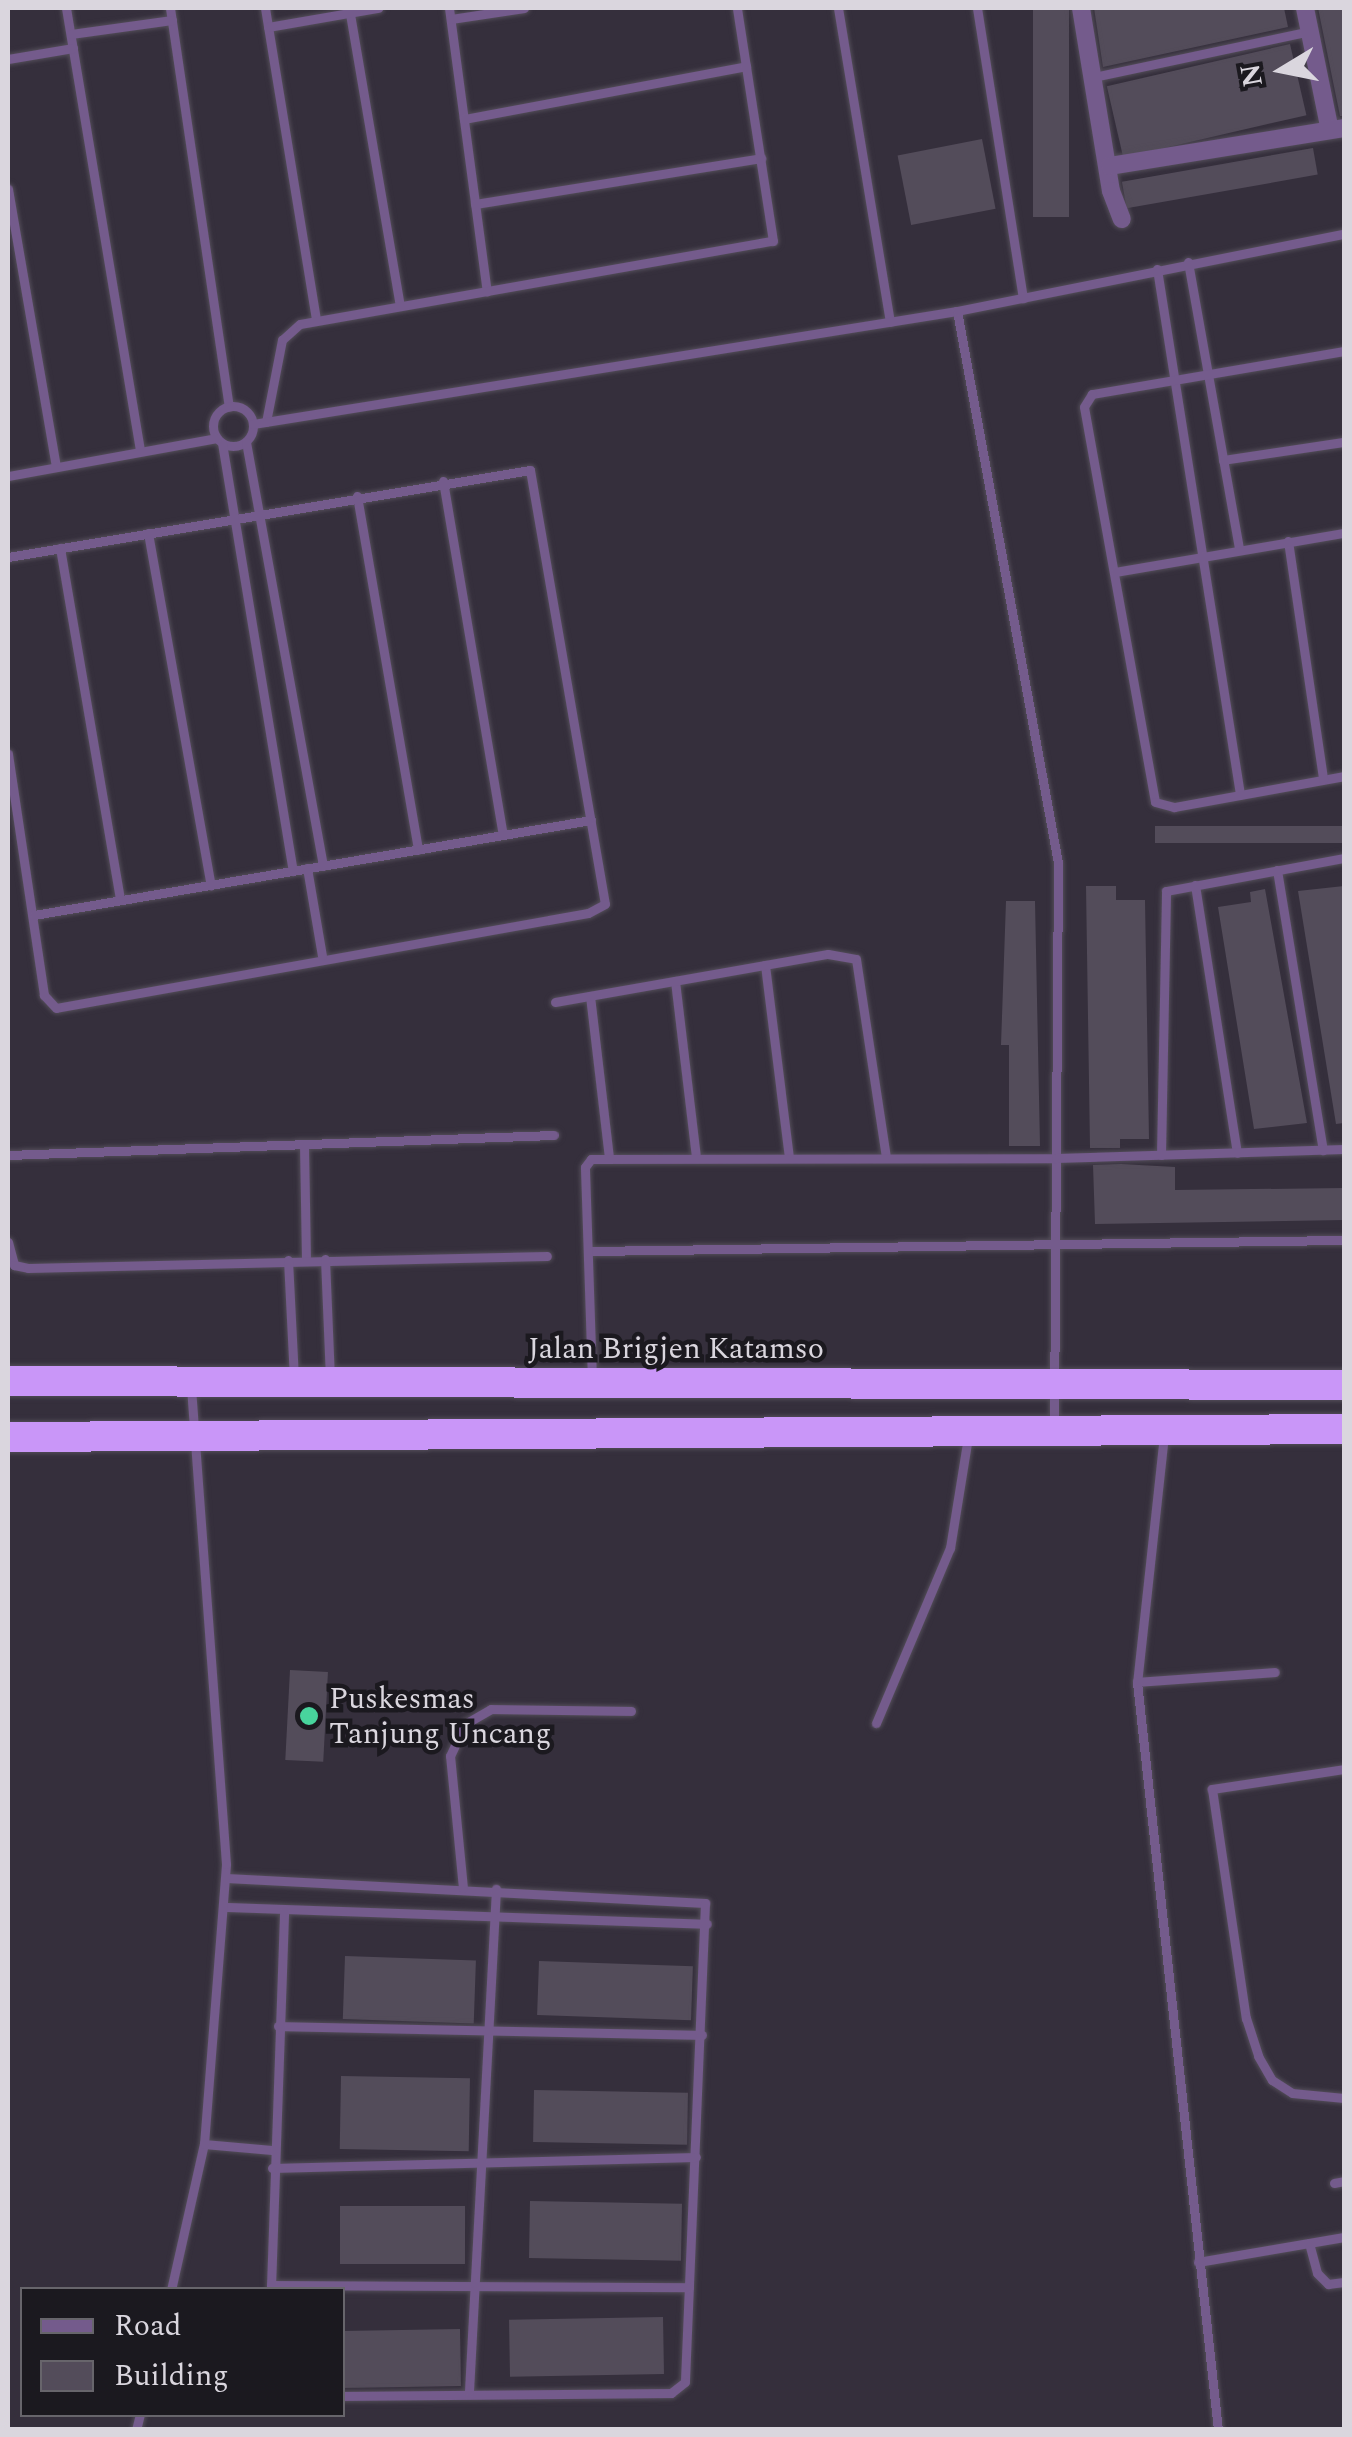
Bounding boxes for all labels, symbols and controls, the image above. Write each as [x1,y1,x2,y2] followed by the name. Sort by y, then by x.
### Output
[1232,20,1332,120] north arrow
[1229,60,1275,90] text: N
[528,1331,824,1367] street label: Jalan Brigjen Katamso
[329,1681,551,1752] place label: Puskesmas Tanjung Uncang
[298,1705,320,1727] marker: Puskesmas Tanjung Uncang
[20,2287,345,2417] legend
[114,2303,182,2349] text: Road
[114,2353,229,2399] text: Building

